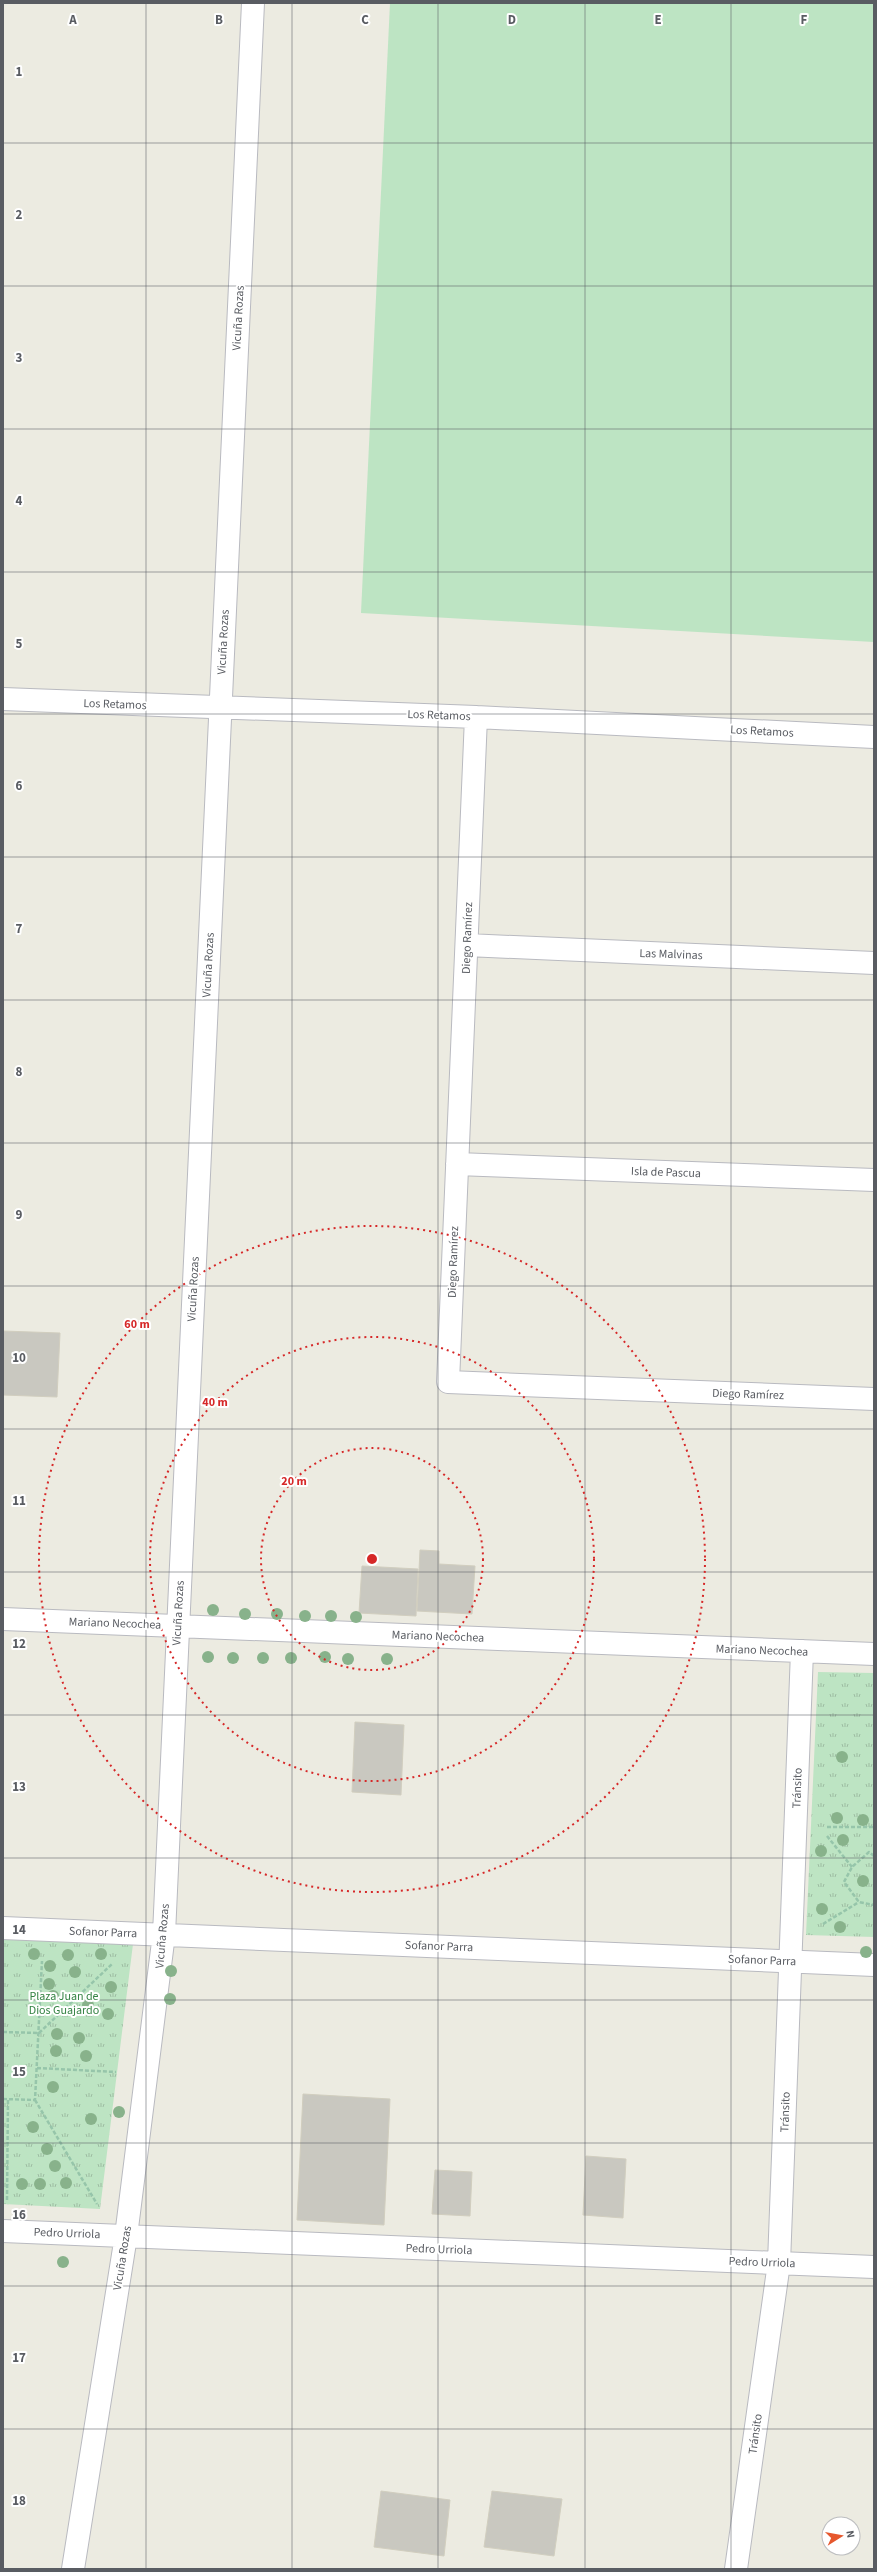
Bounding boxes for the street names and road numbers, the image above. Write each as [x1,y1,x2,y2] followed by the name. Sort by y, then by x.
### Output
[228,285,249,351] street label: Vicuña Rozas
[213,609,234,675] street label: Vicuña Rozas
[83,695,147,714] street label: Los Retamos
[407,706,471,725] street label: Los Retamos
[730,721,794,742] street label: Los Retamos
[458,902,477,974] street label: Diego Ramírez
[198,932,219,998] street label: Vicuña Rozas
[639,945,703,964] street label: Las Malvinas
[631,1163,701,1182] street label: Isla de Pascua
[444,1226,463,1298] street label: Diego Ramírez
[183,1256,204,1322] street label: Vicuña Rozas
[712,1385,784,1404] street label: Diego Ramírez
[168,1580,189,1646] street label: Vicuña Rozas
[68,1613,162,1634] street label: Mariano Necochea
[391,1626,485,1647] street label: Mariano Necochea
[715,1640,809,1661] street label: Mariano Necochea
[788,1767,807,1809] street label: Tránsito
[151,1903,174,1969] street label: Vicuña Rozas
[69,1923,137,1942] street label: Sofanor Parra
[405,1937,473,1956] street label: Sofanor Parra
[728,1951,796,1970] street label: Sofanor Parra
[776,2091,795,2133] street label: Tránsito
[33,2224,101,2243] street label: Pedro Urriola
[109,2225,136,2292] street label: Vicuña Rozas
[405,2240,473,2259] street label: Pedro Urriola
[728,2253,796,2272] street label: Pedro Urriola
[744,2413,767,2455] street label: Tránsito

